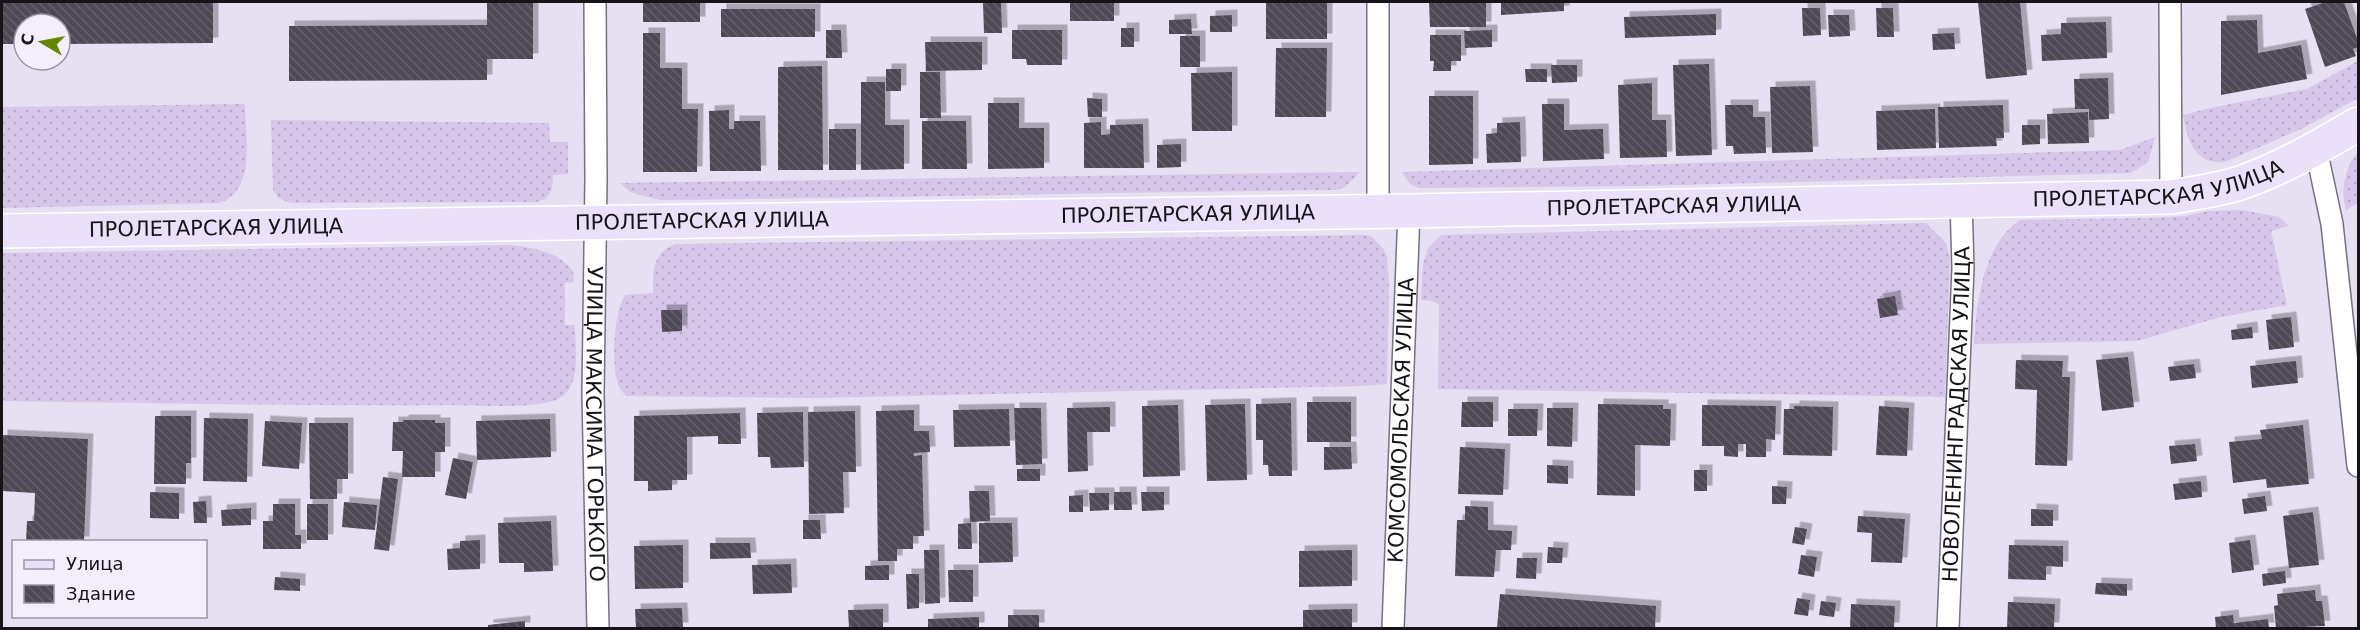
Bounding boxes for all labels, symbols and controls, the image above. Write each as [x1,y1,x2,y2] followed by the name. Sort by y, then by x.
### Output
[12,12,72,72] north arrow
[17,32,38,47] text: С
[2032,155,2288,212] street label: ПРОЛЕТАРСКАЯ УЛИЦА
[1547,192,1802,220] street label: ПРОЛЕТАРСКАЯ УЛИЦА
[1061,200,1316,228] street label: ПРОЛЕТАРСКАЯ УЛИЦА
[575,207,830,235] street label: ПРОЛЕТАРСКАЯ УЛИЦА
[89,214,344,242] street label: ПРОЛЕТАРСКАЯ УЛИЦА
[1938,245,1975,583] street label: НОВОЛЕНИНГРАДСКАЯ УЛИЦА
[581,266,609,582] street label: УЛИЦА МАКСИМА ГОРЬКОГО
[1384,276,1418,563] street label: КОМСОМОЛЬСКАЯ УЛИЦА
[12,540,207,618] legend
[66,553,123,574] text: Улица
[66,583,136,604] text: Здание

